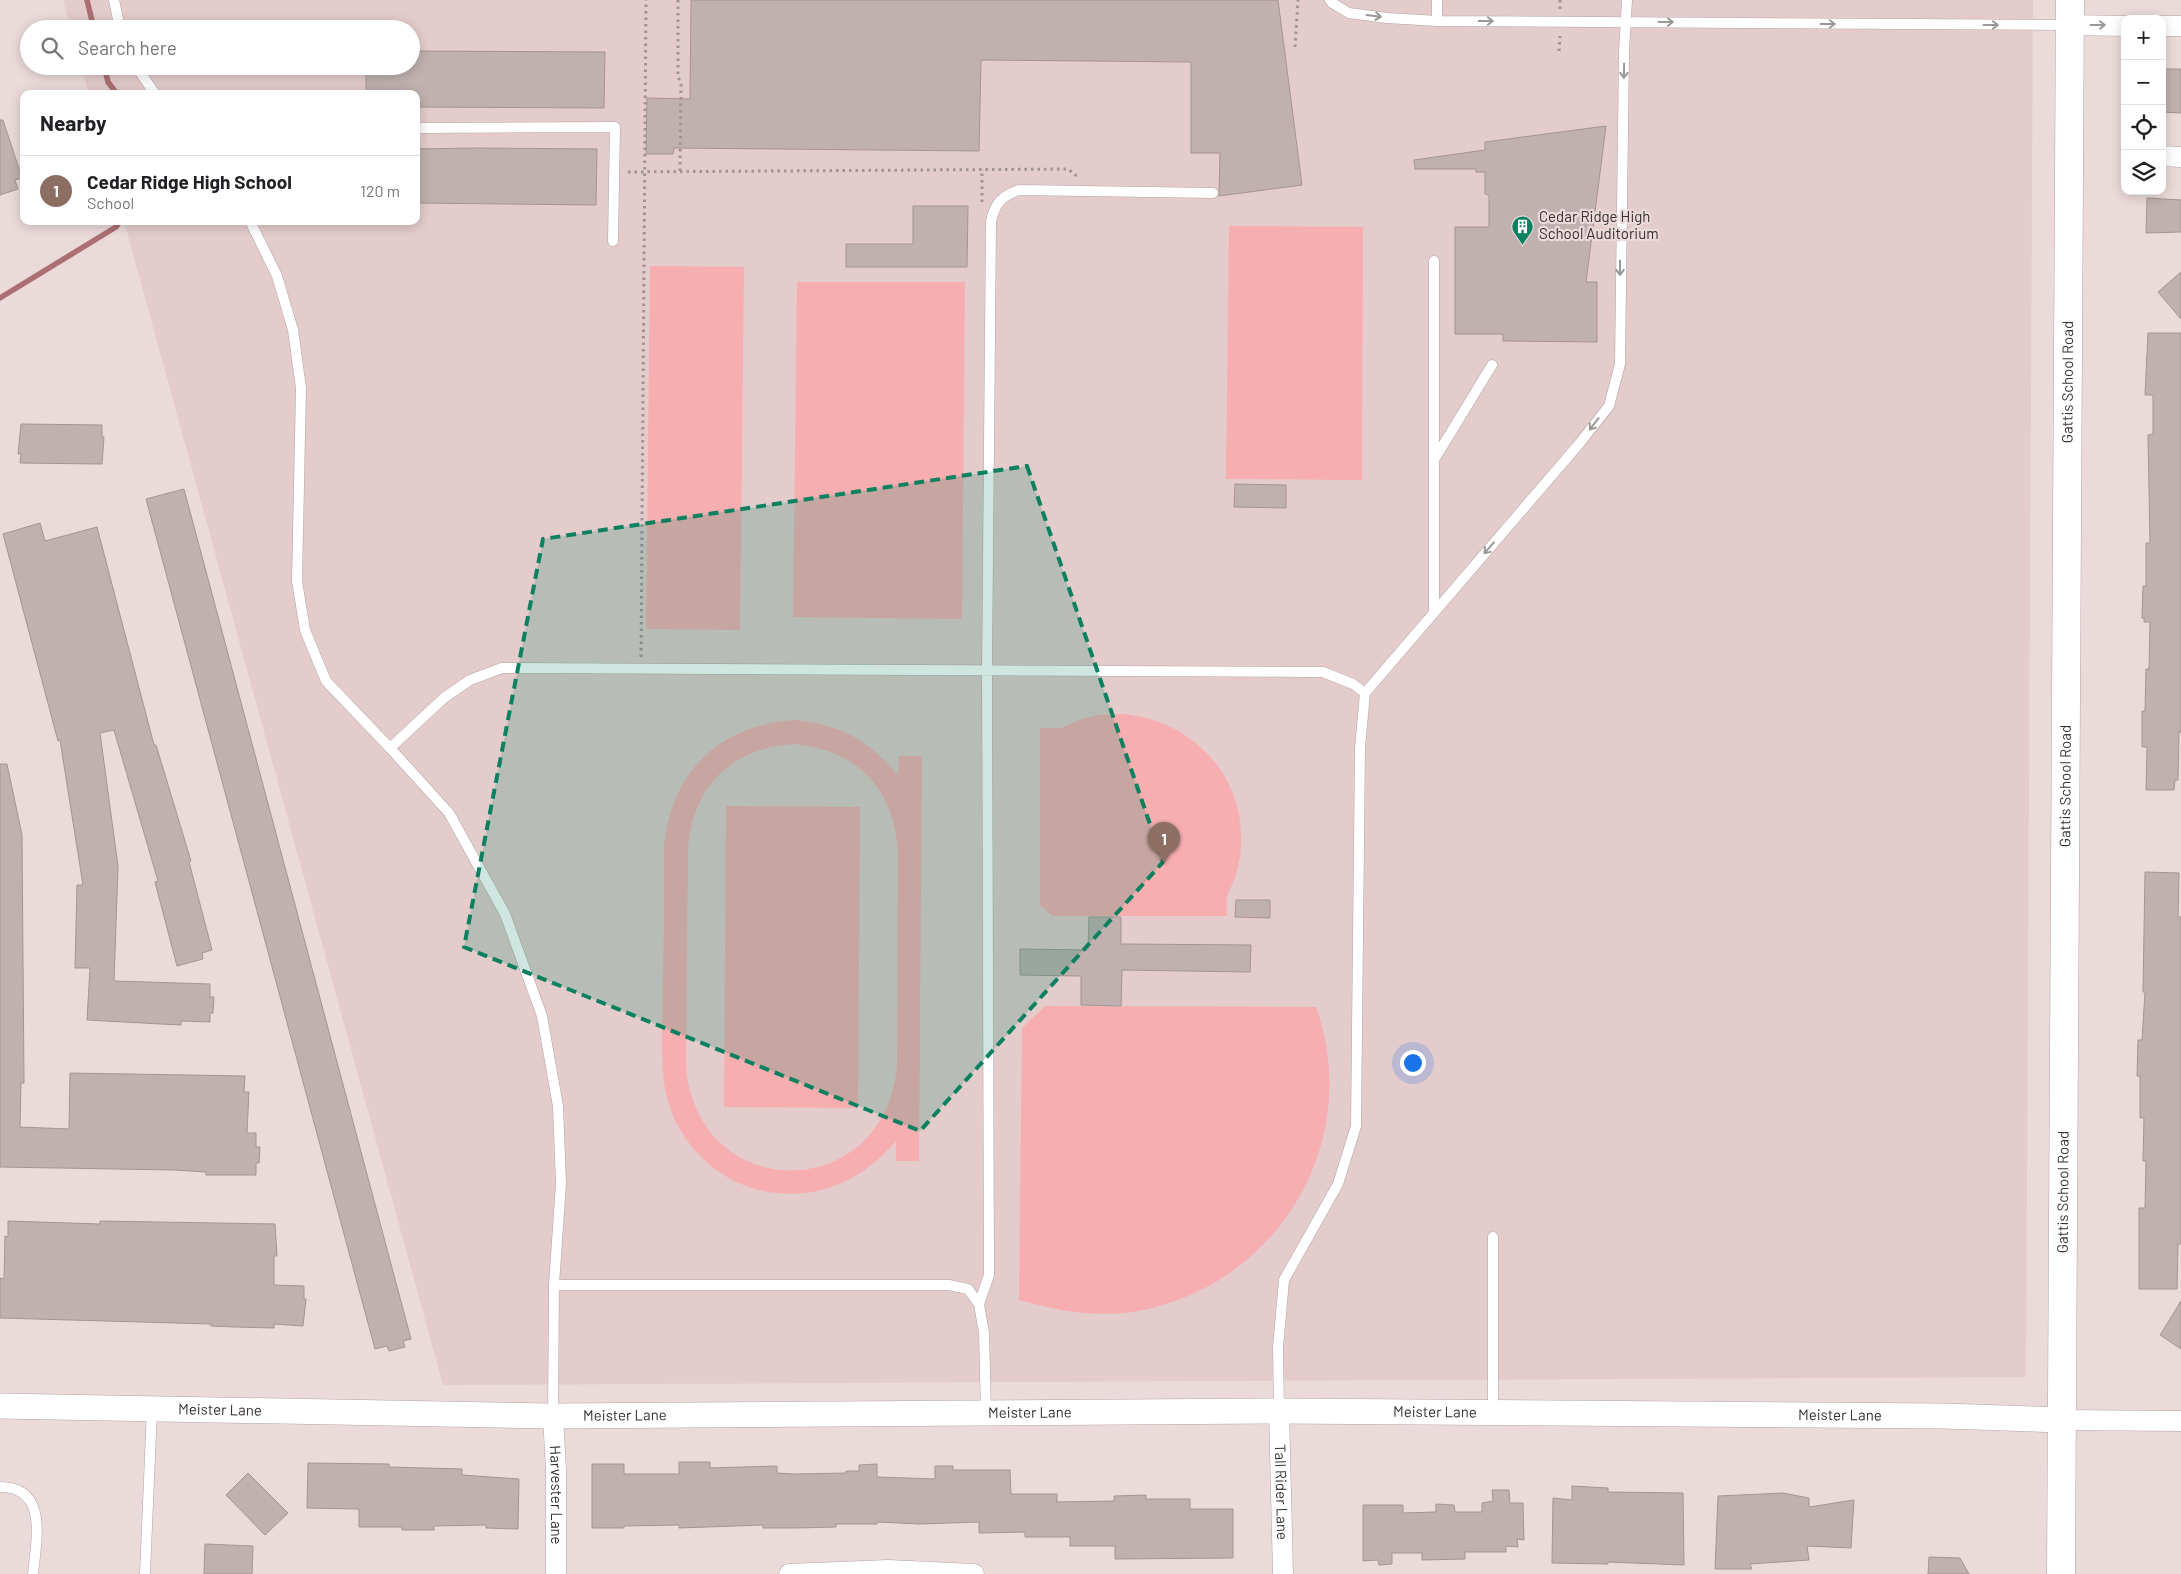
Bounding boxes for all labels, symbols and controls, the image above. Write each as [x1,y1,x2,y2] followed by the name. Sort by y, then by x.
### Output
[1366,11,1382,21] one-way arrow
[2121,15,2166,195] map controls
[2121,15,2166,60] button: +
[1477,16,1493,26] one-way arrow
[1657,17,1673,27] one-way arrow
[1820,19,1836,28] one-way arrow
[20,20,420,75] search box
[1982,20,1998,30] one-way arrow
[2089,20,2105,30] one-way arrow
[38,34,66,62] icon: search
[78,36,177,59] text: Search here
[2121,60,2166,105] button: −
[1619,62,1629,78] one-way arrow
[2121,105,2166,150] button: locate
[40,110,106,135] text: Nearby
[2121,150,2166,195] button: layers
[87,170,292,193] text: Cedar Ridge High School
[53,181,59,200] text: 1
[360,181,400,200] text: 120 m
[87,193,134,212] text: School
[1539,207,1659,242] place label: Cedar Ridge High School Auditorium
[1511,214,1535,245] building icon: Cedar Ridge High School Auditorium
[1615,260,1625,276] one-way arrow
[2057,321,2076,443] street label: Gattis School Road
[1589,417,1600,430] one-way arrow
[1483,541,1495,554] one-way arrow
[2055,725,2074,847] street label: Gattis School Road
[1148,822,1180,863] pin: 1
[1400,1050,1426,1076] your location
[2053,1131,2072,1253] street label: Gattis School Road
[178,1399,262,1419] street label: Meister Lane
[988,1402,1072,1421] street label: Meister Lane
[1393,1402,1477,1420] street label: Meister Lane
[583,1405,667,1424] street label: Meister Lane
[1798,1405,1882,1424] street label: Meister Lane
[1272,1444,1292,1540] street label: Tall Rider Lane
[547,1445,566,1545] street label: Harvester Lane

